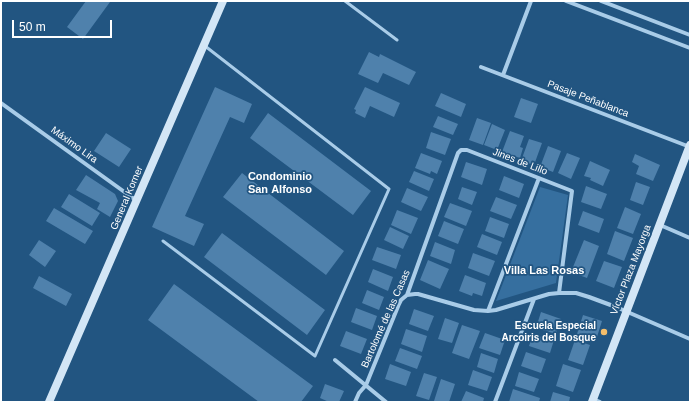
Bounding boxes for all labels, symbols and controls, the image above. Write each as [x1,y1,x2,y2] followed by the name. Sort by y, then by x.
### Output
[14,12,114,38] scale bar
[19,20,46,34] text: 50 m
[546,78,630,120] street label: Pasaje Peñablanca
[48,124,100,166] street label: Máximo Lira
[491,146,549,178] street label: Jines de Lillo
[108,164,146,232] street label: General Korner
[248,170,312,196] district label: Condominio San Alfonso
[608,223,654,317] street label: Víctor Plaza Mayorga
[504,264,584,278] district label: Villa Las Rosas
[359,268,413,370] street label: Bartolomé de las Casas
[502,320,596,344] place label: Escuela Especial Arcoiris del Bosque
[599,327,609,337] marker: Escuela Especial Arcoiris del Bosque

